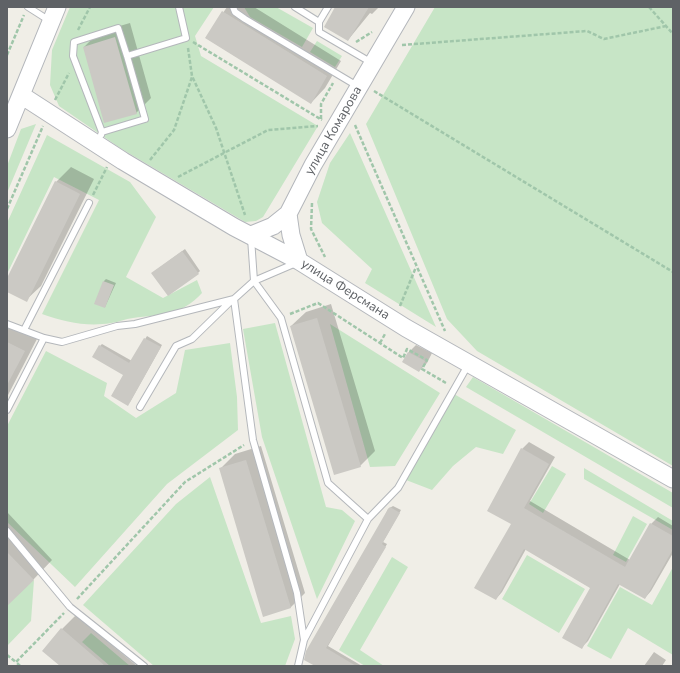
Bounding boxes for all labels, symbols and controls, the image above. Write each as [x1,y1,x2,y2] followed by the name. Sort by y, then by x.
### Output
[302,84,366,178] street label: улица Комарова
[298,256,392,324] street label: улица Ферсмана

